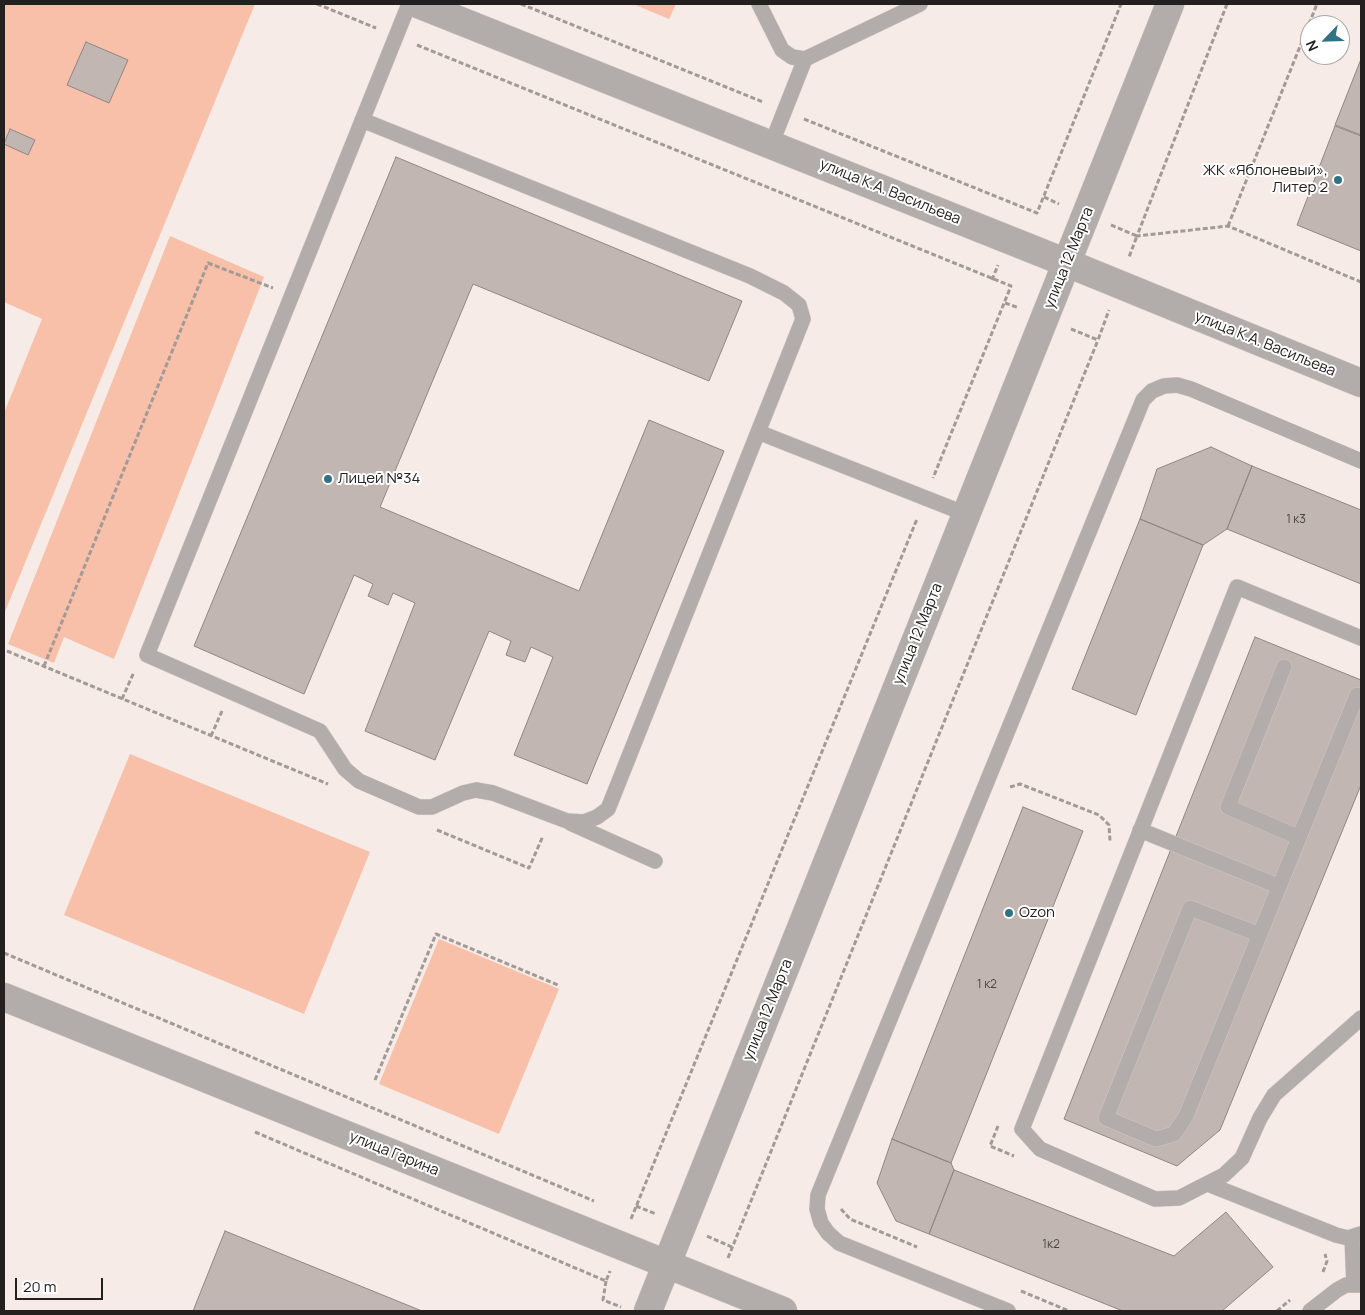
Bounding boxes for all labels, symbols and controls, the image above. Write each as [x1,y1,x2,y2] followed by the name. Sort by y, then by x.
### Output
[1300,15,1350,65] north arrow
[1301,37,1322,54] text: N
[817,155,963,229] street label: улица К.А. Васильева
[1203,162,1328,197] place label: ЖК «Яблоневый», Литер 2
[1332,174,1344,186] marker: ЖК «Яблоневый», Литер 2
[1040,204,1098,312] street label: улица 12 Марта
[1192,307,1338,381] street label: улица К.А. Васильева
[338,470,420,488] place label: Лицей №34
[322,473,334,485] marker: Лицей №34
[1286,513,1306,527] house number: 1 к3
[889,580,947,688] street label: улица 12 Марта
[1019,904,1055,922] place label: Ozon
[1003,907,1015,919] marker: Ozon
[739,956,797,1064] street label: улица 12 Марта
[977,978,997,992] house number: 1 к2
[346,1128,442,1180] street label: улица Гарина
[1042,1238,1060,1252] house number: 1к2
[18,1268,105,1300] scale bar
[23,1276,56,1297] text: 20 m

